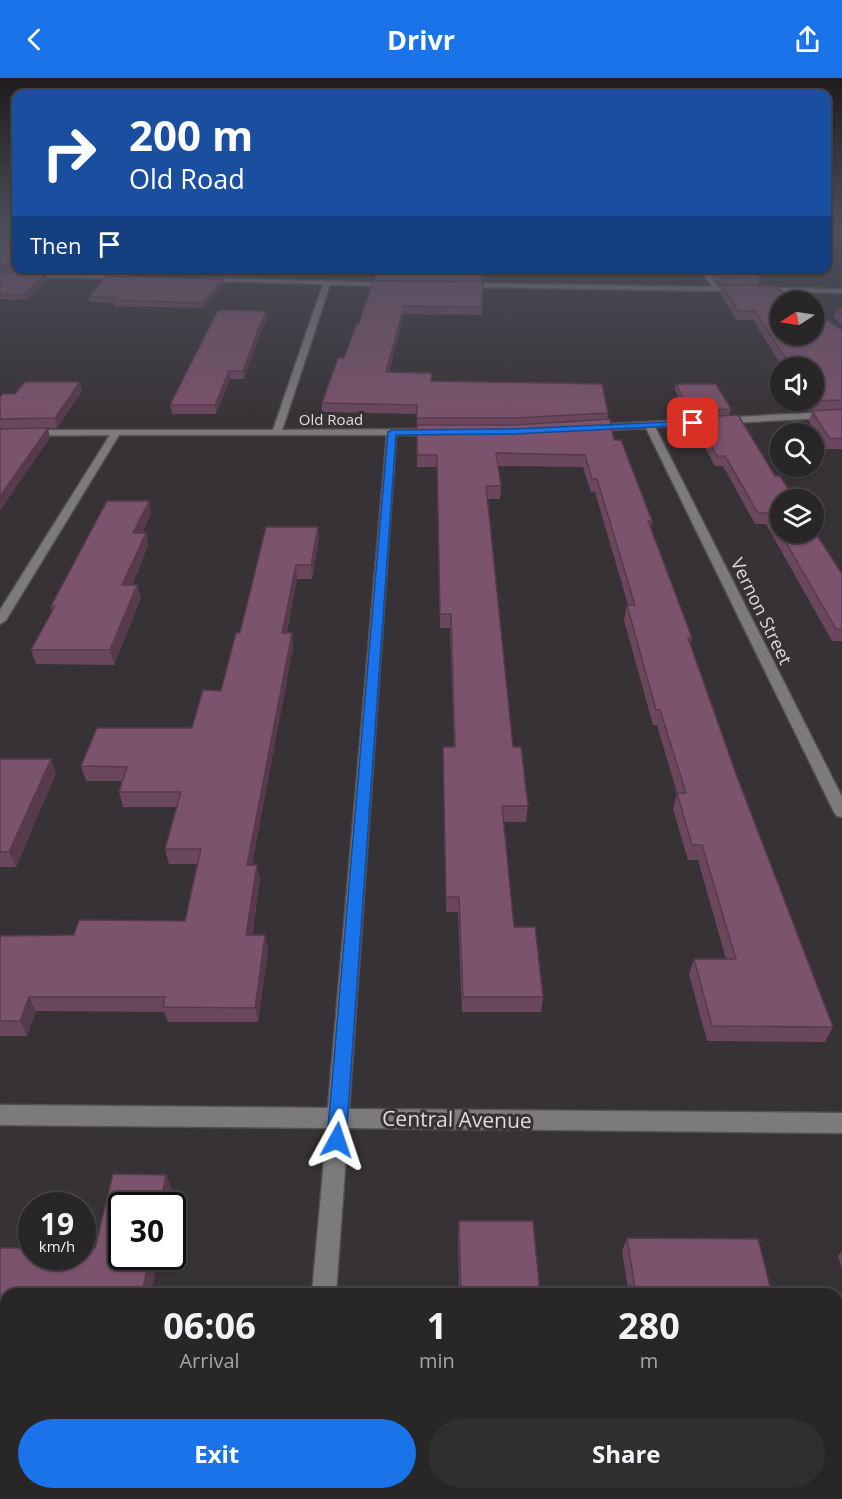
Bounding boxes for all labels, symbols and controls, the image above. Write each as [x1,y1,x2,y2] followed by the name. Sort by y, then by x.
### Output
[387,21,455,58] text: Drivr
[18,23,51,56] icon: back
[791,23,824,56] icon: share
[129,106,253,163] text: 200 m
[30,114,108,192] icon: right
[129,160,245,197] text: Old Road
[93,228,126,261] icon: arrive
[30,230,81,260] text: Then
[770,291,824,345] north arrow
[770,291,824,543] map controls
[770,357,824,411] button: sound
[667,397,718,448] pin
[676,406,709,439] icon: arrive
[299,409,363,429] street label: Old Road
[770,423,824,477] button: search
[770,489,824,543] button: layers
[726,554,798,668] street label: Vernon Street
[382,1104,532,1134] street label: Central Avenue
[305,1108,369,1172] position arrow
[108,1192,186,1270] speed limit sign: 30
[40,1203,74,1244] text: 19
[39,1236,75,1256] text: km/h
[163,1301,256,1350] text: 06:06
[427,1301,447,1350] text: 1
[618,1301,680,1350] text: 280
[179,1347,240,1374] text: Arrival
[419,1347,455,1374] text: min
[640,1347,658,1374] text: m
[18,1419,416,1488] button: Exit
[428,1419,825,1488] button: Share

